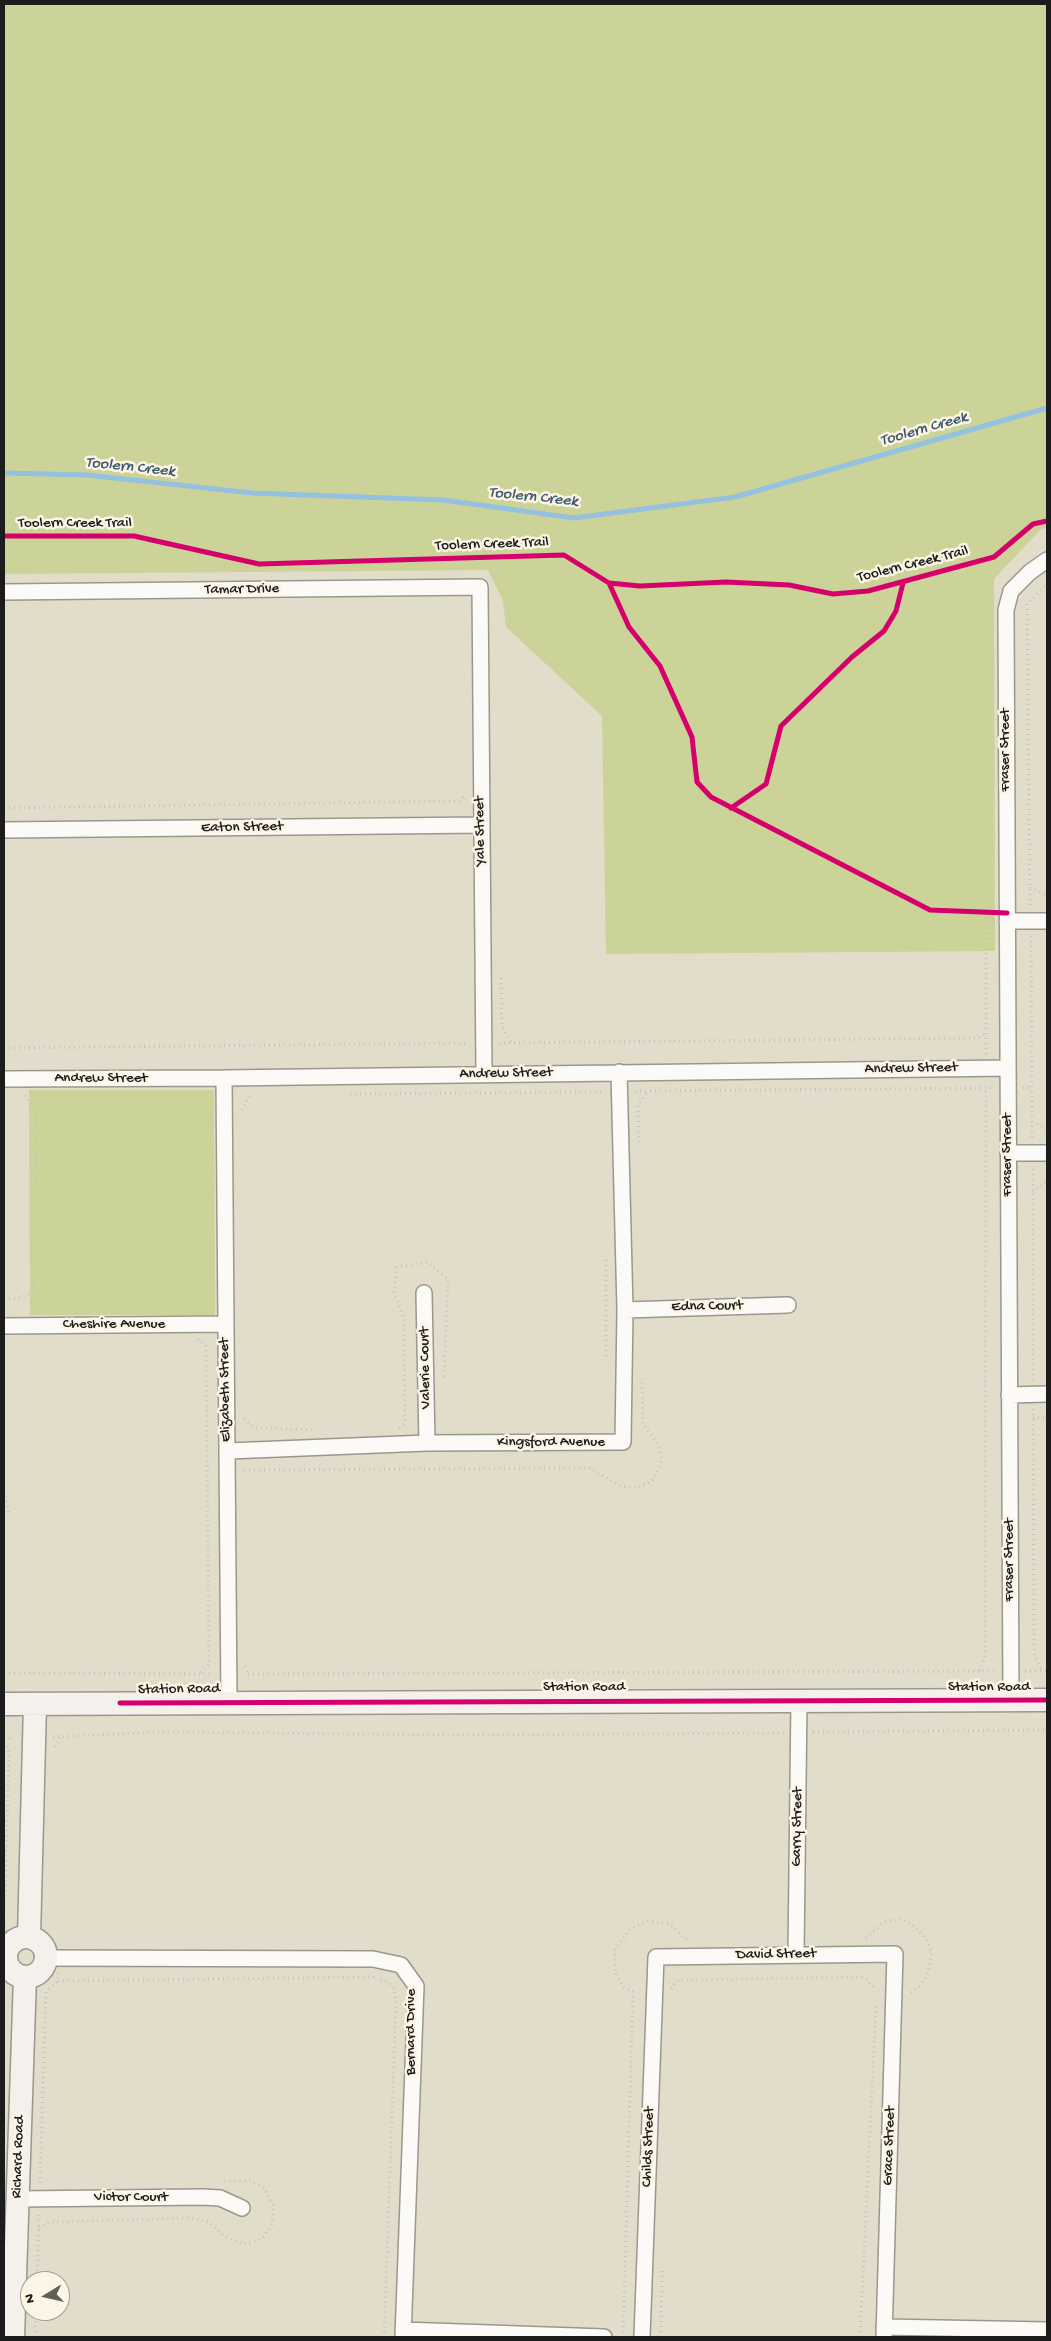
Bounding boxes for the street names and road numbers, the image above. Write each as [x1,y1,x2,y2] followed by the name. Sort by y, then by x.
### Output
[18,515,132,533] street label: Toolern Creek Trail
[435,534,549,556] street label: Toolern Creek Trail
[856,543,970,587] street label: Toolern Creek Trail
[205,580,279,600] street label: Tamar Drive
[997,708,1015,792] street label: Fraser Street
[471,796,491,866] street label: Yale Street
[201,818,283,838] street label: Eaton Street
[864,1059,958,1079] street label: Andrew Street
[459,1064,553,1084] street label: Andrew Street
[55,1070,147,1088] street label: Andrew Street
[999,1113,1017,1197] street label: Fraser Street
[671,1297,743,1317] street label: Edna Court
[63,1316,165,1334] street label: Cheshire Avenue
[416,1327,436,1409] street label: Valerie Court
[216,1338,236,1442] street label: Elizabeth Street
[497,1434,605,1452] street label: Kingsford Avenue
[1001,1518,1019,1602] street label: Fraser Street
[543,1679,625,1697] street label: Station Road
[948,1679,1030,1697] street label: Station Road
[138,1680,220,1700] street label: Station Road
[788,1787,808,1867] street label: Garry Street
[736,1945,816,1965] street label: David Street
[403,1989,421,2075] street label: Bernard Drive
[639,2106,659,2188] street label: Childs Street
[880,2106,900,2186] street label: Grace Street
[9,2115,29,2199] street label: Richard Road
[94,2189,168,2207] street label: Victor Court

